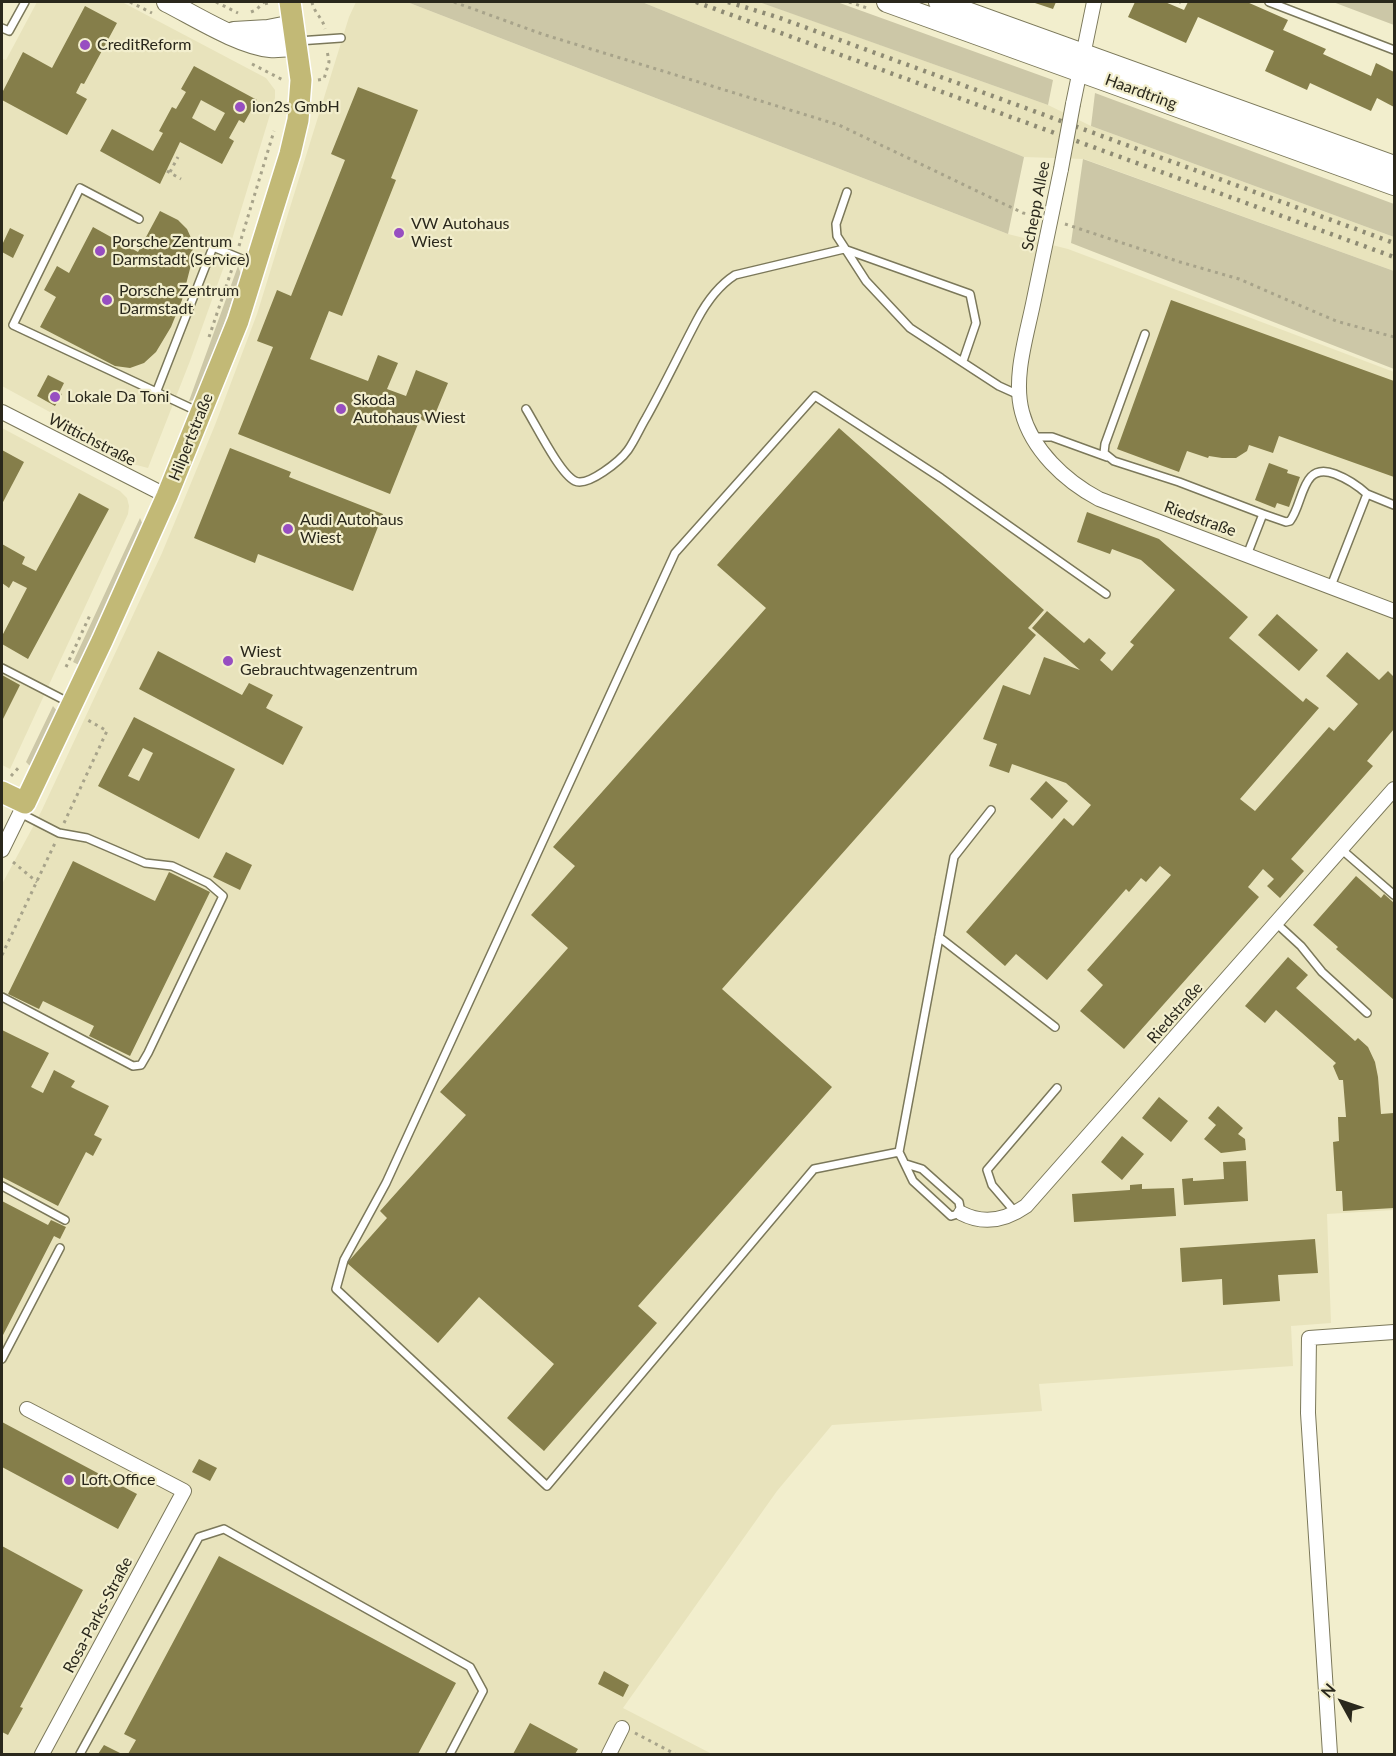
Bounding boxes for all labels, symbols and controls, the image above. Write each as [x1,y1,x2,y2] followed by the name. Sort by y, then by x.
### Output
[97,35,191,55] place label: CreditReform
[78,38,92,52] marker: CreditReform
[1102,70,1180,114] street label: Haardtring
[252,97,340,117] place label: ion2s GmbH
[233,100,247,114] marker: ion2s GmbH
[1018,160,1054,252] street label: Schepp Allee
[411,214,510,252] place label: VW Autohaus Wiest
[392,226,406,240] marker: VW Autohaus Wiest
[112,232,249,270] place label: Porsche Zentrum Darmstadt (Service)
[93,244,107,258] marker: Porsche Zentrum Darmstadt (Service)
[119,281,239,319] place label: Porsche Zentrum Darmstadt
[100,293,114,307] marker: Porsche Zentrum Darmstadt
[67,387,169,407] place label: Lokale Da Toni
[48,390,62,404] marker: Lokale Da Toni
[165,390,217,484] street label: Hilpertstraße
[353,390,466,428] place label: Skoda Autohaus Wiest
[334,402,348,416] marker: Skoda Autohaus Wiest
[45,410,139,470] street label: Wittichstraße
[1161,497,1239,541] street label: Riedstraße
[300,510,403,548] place label: Audi Autohaus Wiest
[281,522,295,536] marker: Audi Autohaus Wiest
[240,642,418,680] place label: Wiest Gebrauchtwagenzentrum
[221,654,235,668] marker: Wiest Gebrauchtwagenzentrum
[1143,978,1207,1048] street label: Riedstraße
[81,1470,155,1490] place label: Loft Office
[62,1473,76,1487] marker: Loft Office
[59,1554,137,1676] street label: Rosa-Parks-Straße
[1312,1672,1372,1732] north arrow
[1317,1679,1339,1701] text: N

